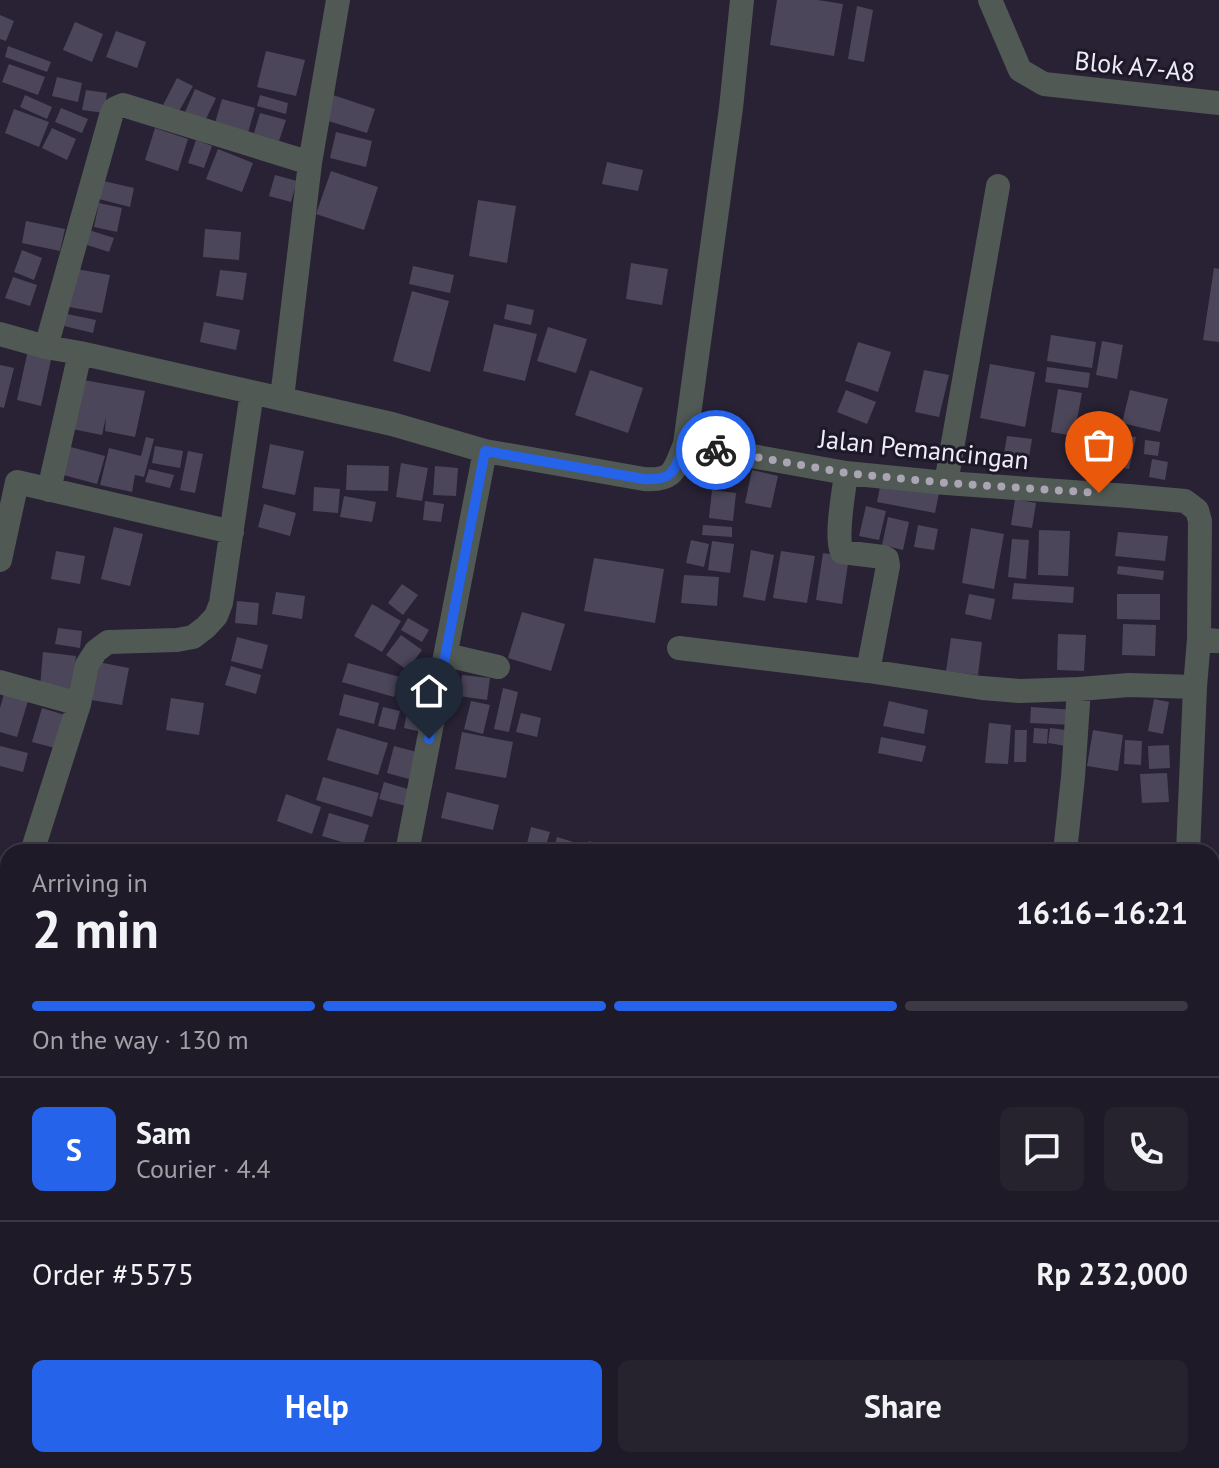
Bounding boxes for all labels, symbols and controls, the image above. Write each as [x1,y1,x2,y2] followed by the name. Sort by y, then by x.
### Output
[1073,43,1197,89] street label: Blok A7-A8
[676,410,756,490] courier
[1065,411,1133,493] pin
[816,421,1031,476] street label: Jalan Pemancingan
[1077,423,1121,467] icon: bag
[694,428,738,472] icon: bike
[395,657,463,739] pin
[407,669,451,713] icon: home
[32,866,148,899] text: Arriving in
[1016,893,1188,932] text: 16:16–16:21
[32,895,159,962] text: 2 min
[32,1023,249,1056] text: On the way · 130 m
[1000,1107,1084,1191] button: chat
[1104,1107,1188,1191] button: phone
[136,1113,191,1152] text: Sam
[66,1130,82,1169] text: S
[136,1152,270,1185] text: Courier · 4.4
[32,1254,194,1293] text: Order #5575
[1037,1254,1188,1293] text: Rp 232,000
[32,1360,602,1452] button: Help
[618,1360,1188,1452] button: Share

